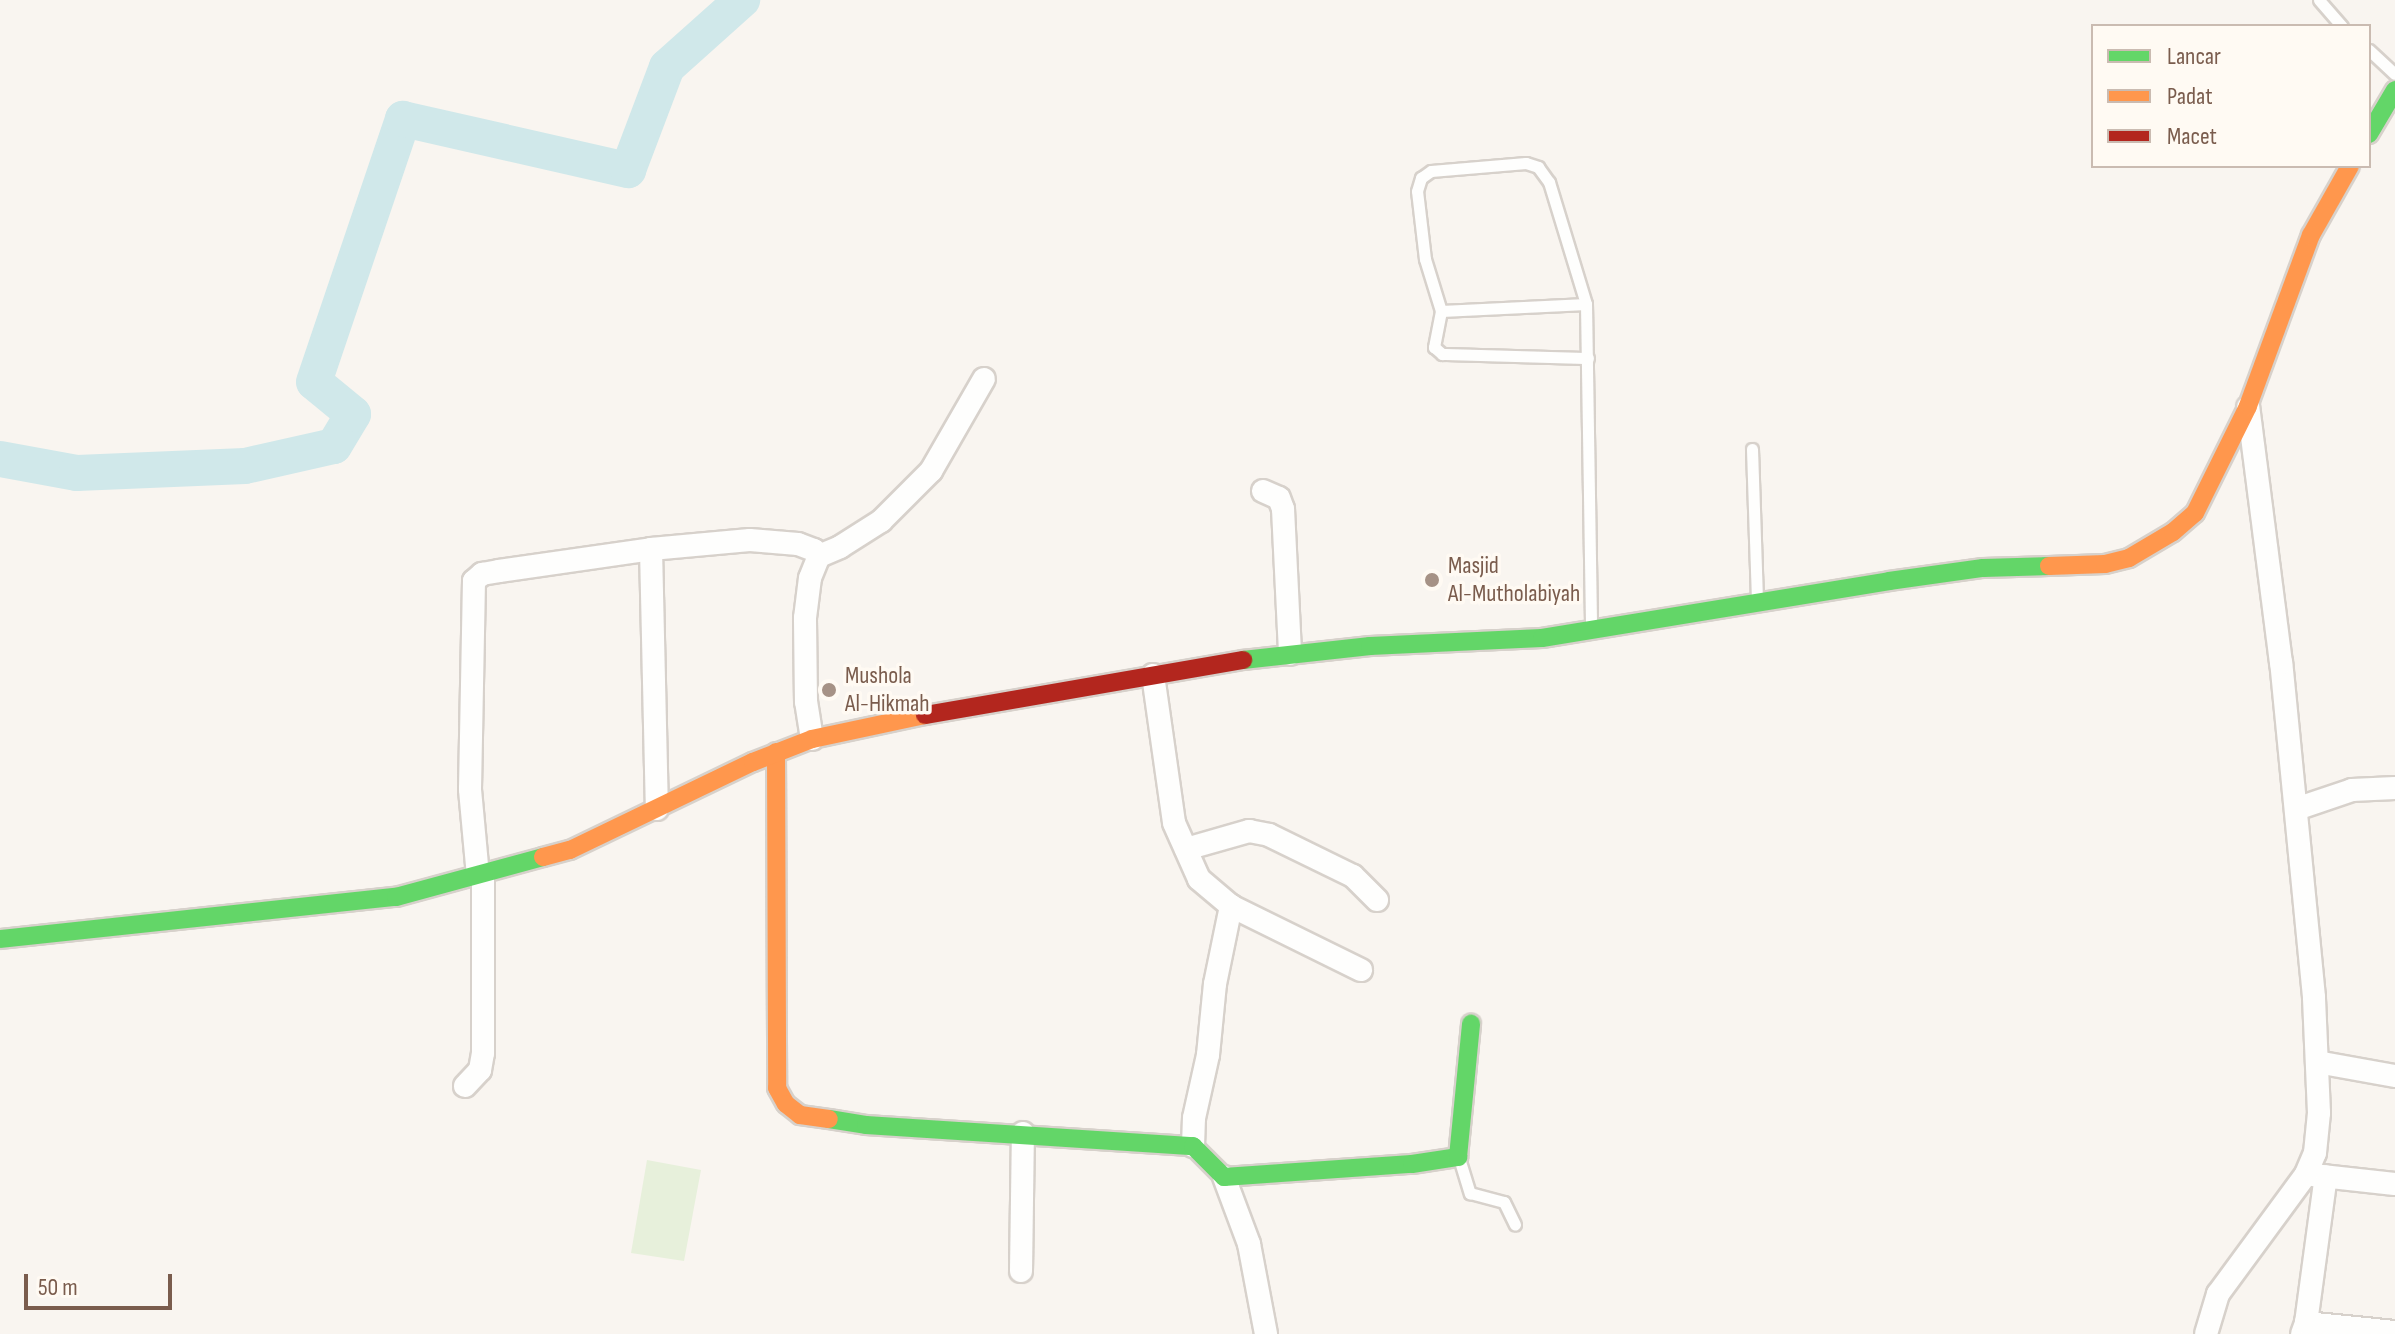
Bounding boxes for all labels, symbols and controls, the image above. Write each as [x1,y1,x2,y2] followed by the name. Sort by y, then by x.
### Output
[2091,24,2371,168] legend
[2167,42,2221,71] text: Lancar
[2167,82,2213,111] text: Padat
[2167,122,2217,151] text: Macet
[1448,552,1580,608] place label: Masjid Al-Mutholabiyah
[1423,571,1441,589] marker: Masjid Al-Mutholabiyah
[845,662,930,718] place label: Mushola Al-Hikmah
[820,681,838,699] marker: Mushola Al-Hikmah
[28,1258,176,1308] scale bar
[38,1273,78,1302] text: 50 m

